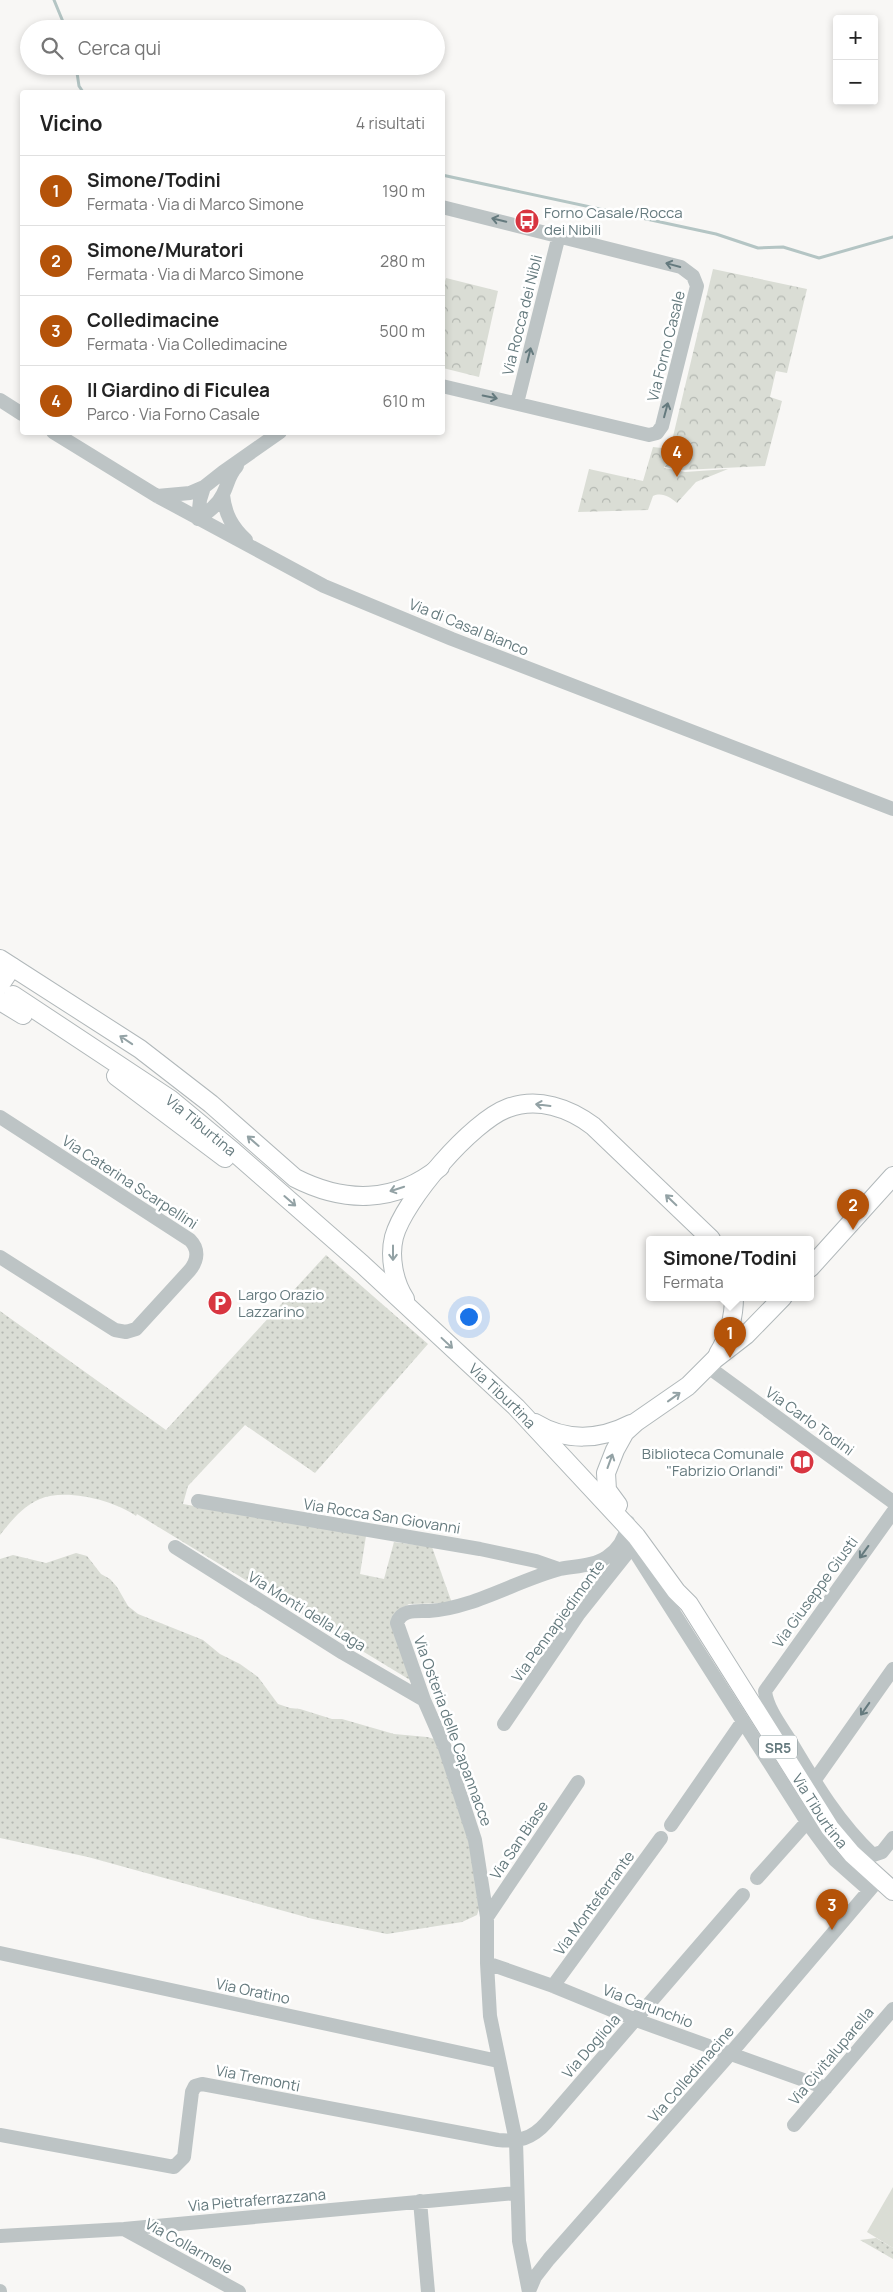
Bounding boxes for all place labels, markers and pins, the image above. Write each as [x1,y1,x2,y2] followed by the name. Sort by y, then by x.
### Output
[544,202,683,240] place label: Forno Casale/Rocca dei Nibili
[514,208,540,234] bus stop icon: Forno Casale/Rocca dei Nibili
[661,436,693,477] pin: 4
[837,1189,869,1230] pin: 2
[238,1284,325,1322] place label: Largo Orazio Lazzarino
[207,1290,233,1316] parking icon: Largo Orazio Lazzarino
[714,1317,746,1358] pin: 1
[642,1443,784,1481] place label: Biblioteca Comunale "Fabrizio Orlandi"
[789,1449,815,1475] library icon: Biblioteca Comunale "Fabrizio Orlandi"
[816,1889,848,1930] pin: 3

